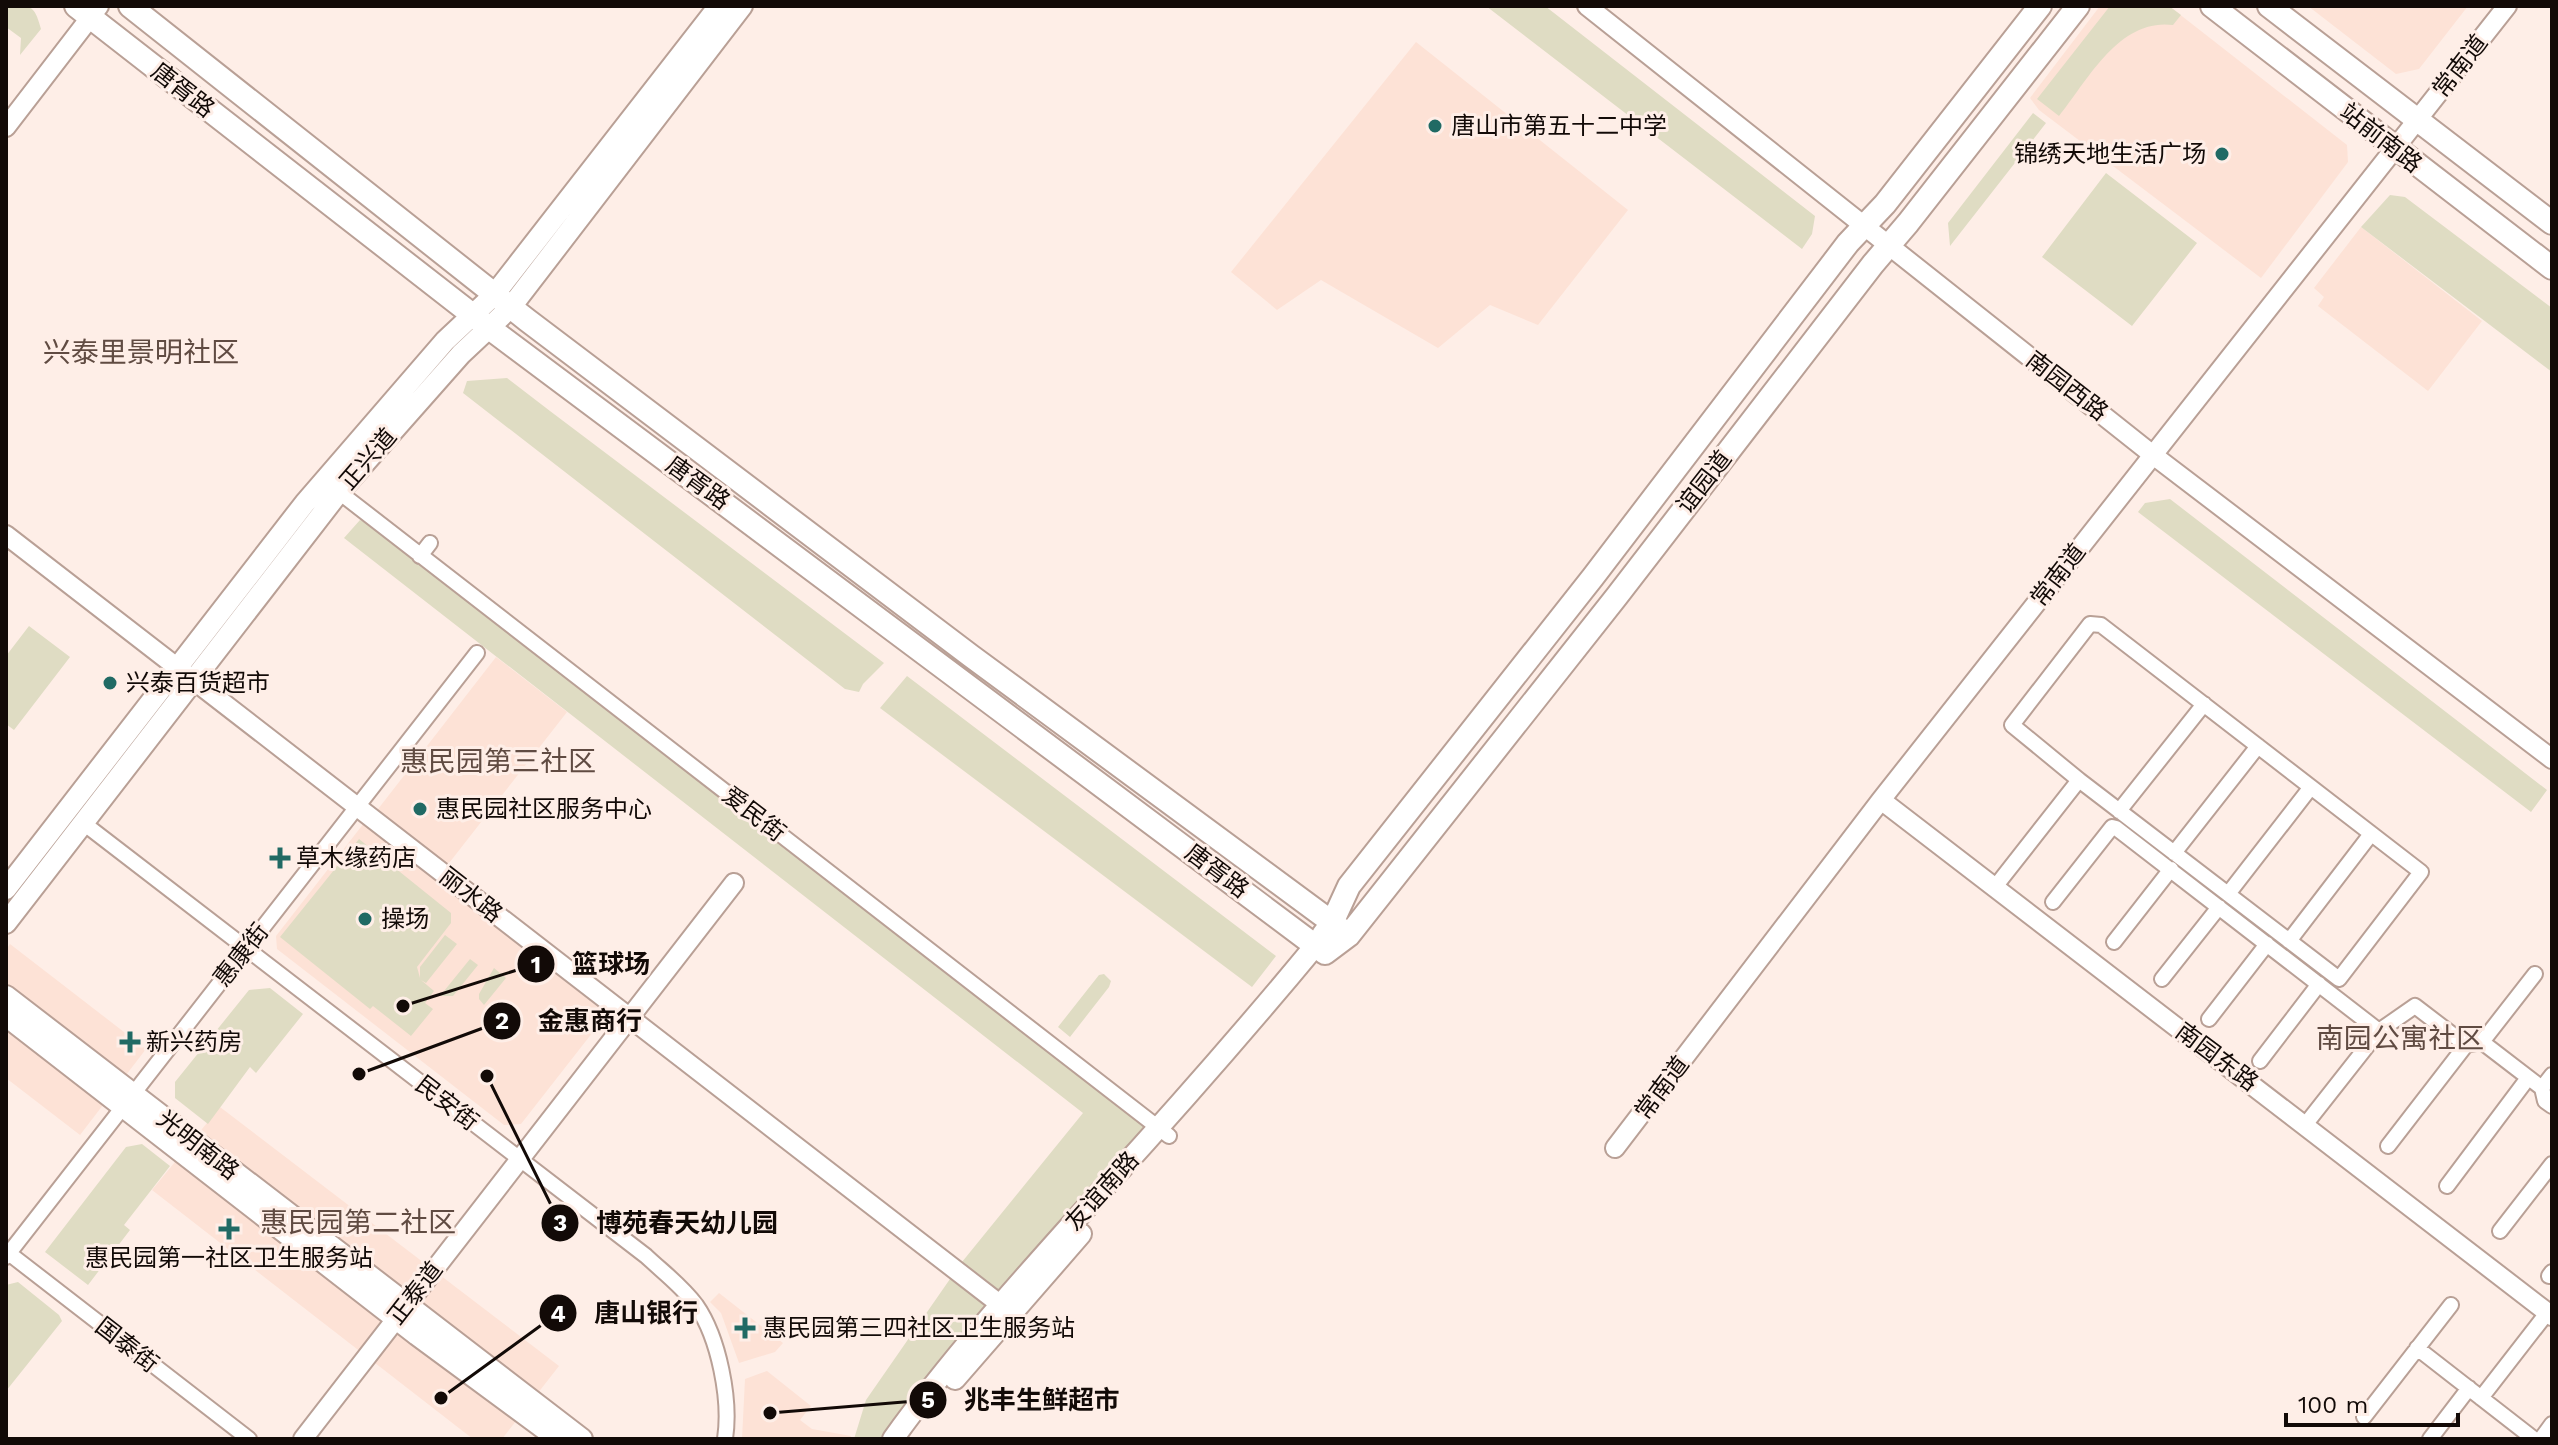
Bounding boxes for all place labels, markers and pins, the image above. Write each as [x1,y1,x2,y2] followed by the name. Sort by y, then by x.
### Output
[1451,112,1667,140] place label: 唐山市第五十二中学
[1426,117,1444,135] marker: 唐山市第五十二中学
[2014,140,2206,168] place label: 锦绣天地生活广场
[2213,145,2231,163] marker: 锦绣天地生活广场
[126,669,270,697] place label: 兴泰百货超市
[101,674,119,692] marker: 兴泰百货超市
[436,795,652,823] place label: 惠民园社区服务中心
[411,800,429,818] marker: 惠民园社区服务中心
[296,844,416,872] place label: 草木缘药店
[271,849,289,867] marker: 草木缘药店
[381,905,429,933] place label: 操场
[356,910,374,928] marker: 操场
[516,939,666,989] callout: 篮球场
[482,996,658,1046] callout: 金惠商行
[146,1028,242,1056] place label: 新兴药房
[121,1033,139,1051] marker: 新兴药房
[540,1198,794,1248] callout: 博苑春天幼儿园
[218,1218,240,1240] marker: 惠民园第一社区卫生服务站
[85,1244,373,1272] place label: 惠民园第一社区卫生服务站
[538,1288,714,1338] callout: 唐山银行
[763,1314,1075,1342] place label: 惠民园第三四社区卫生服务站
[734,1317,756,1339] marker: 惠民园第三四社区卫生服务站
[908,1375,1136,1425] callout: 兆丰生鲜超市

